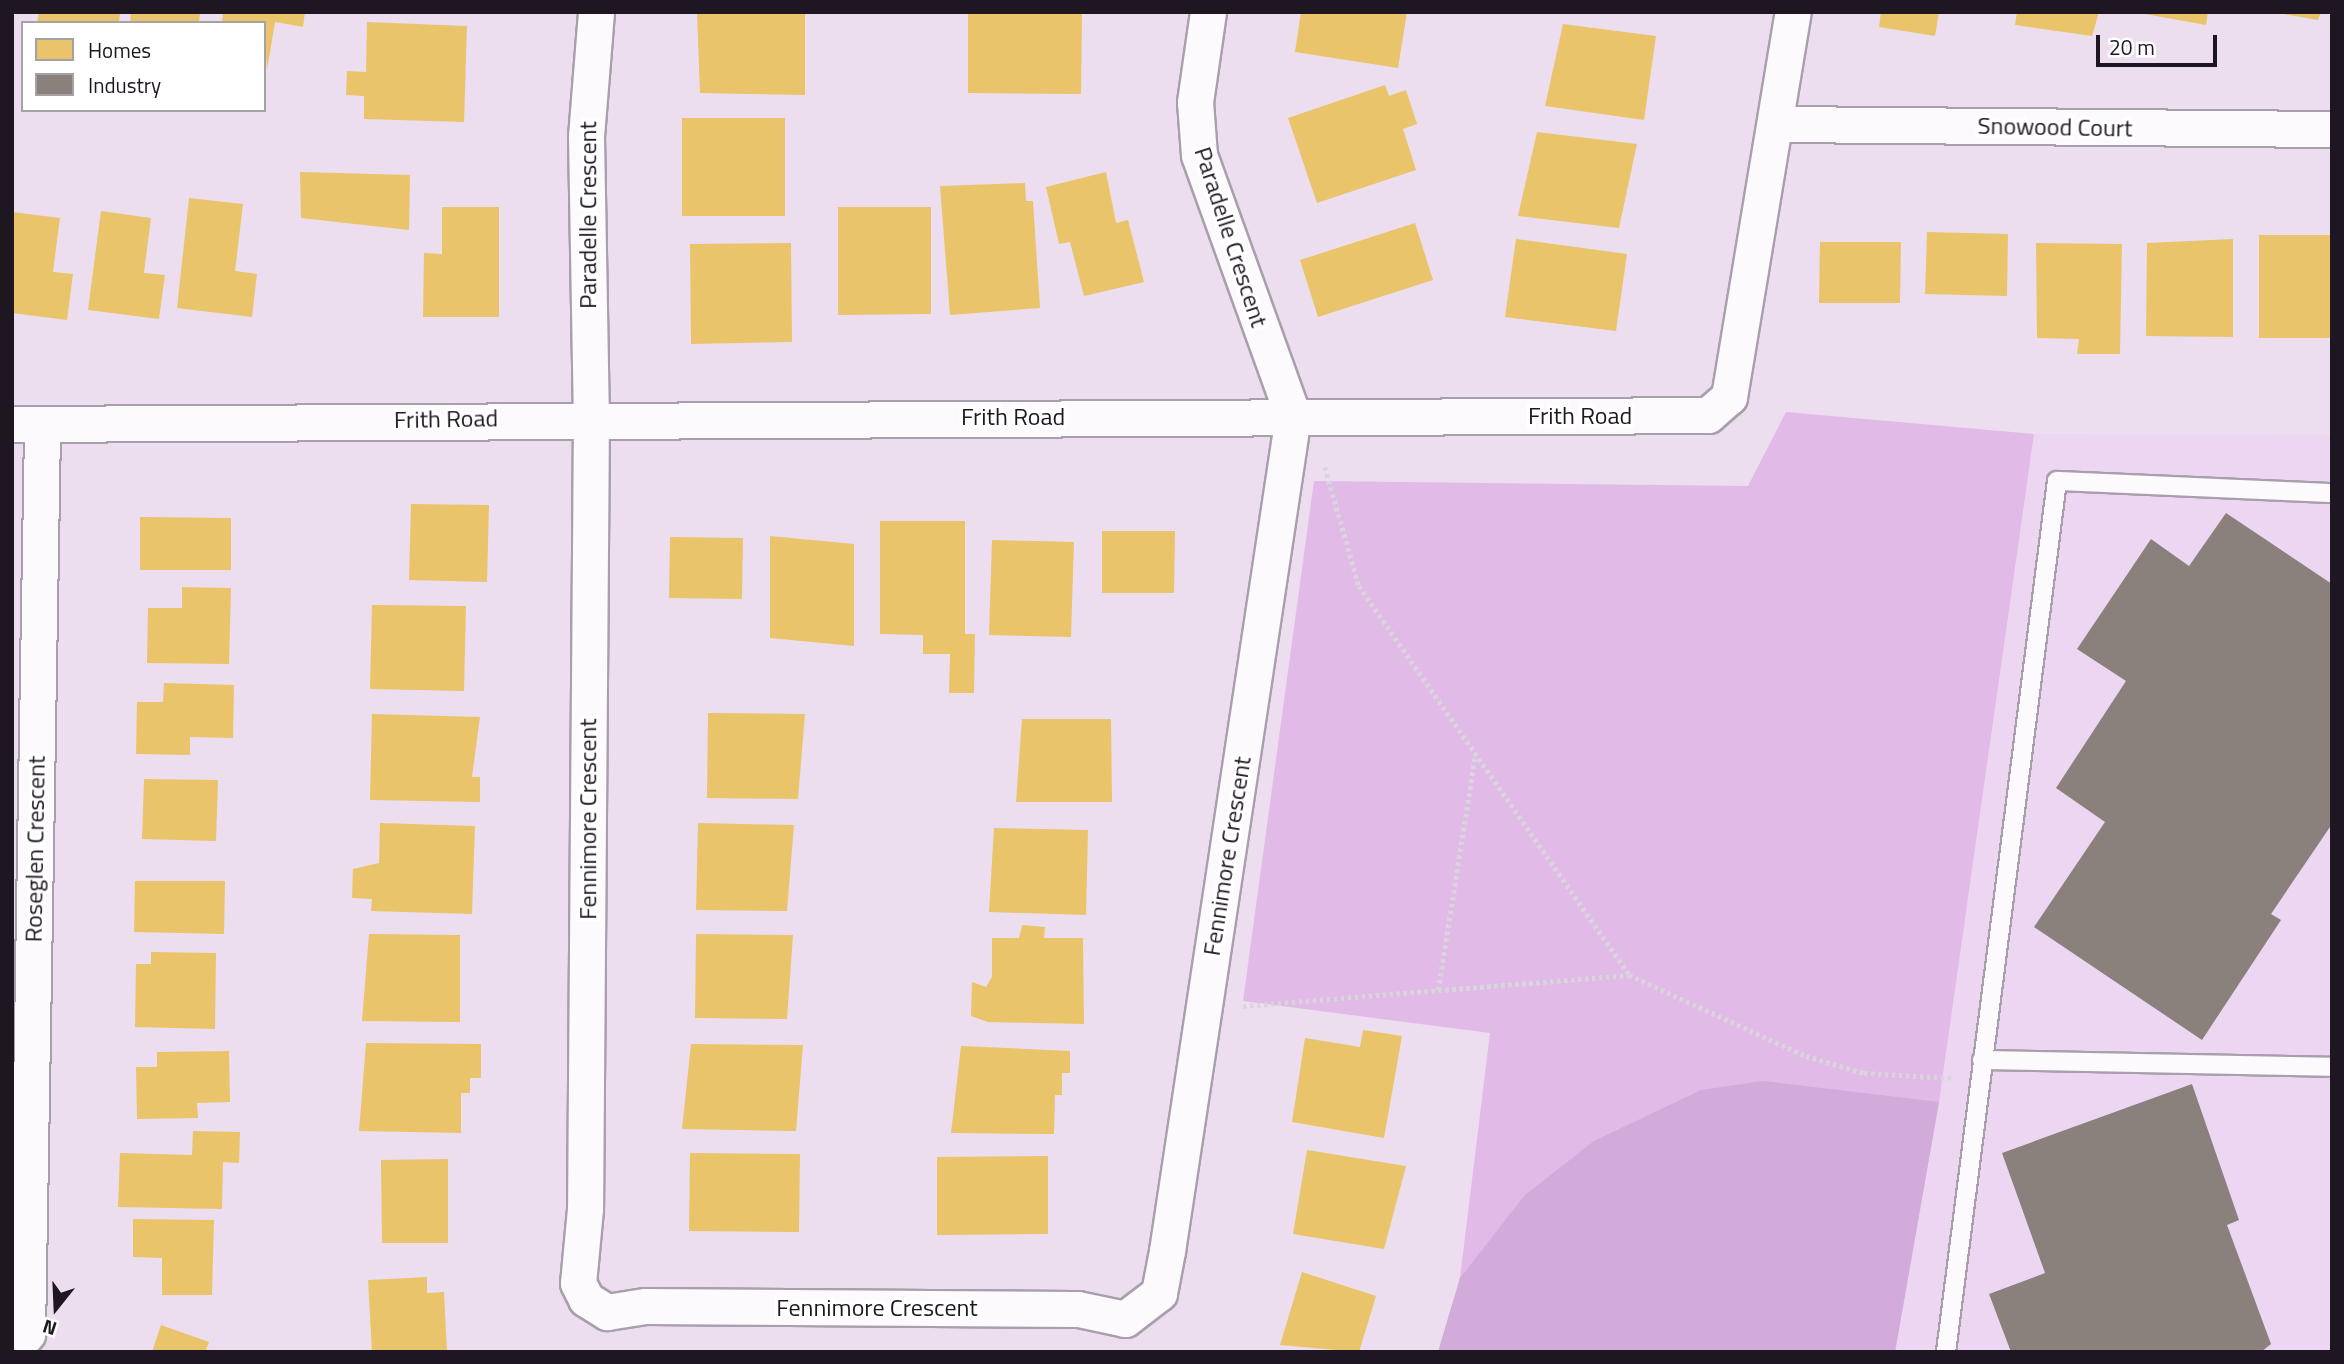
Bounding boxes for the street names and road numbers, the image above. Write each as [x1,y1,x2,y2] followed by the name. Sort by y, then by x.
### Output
[1977,111,2133,143] street label: Snowood Court
[574,121,602,309] street label: Paradelle Crescent
[1188,143,1274,331] street label: Paradelle Crescent
[1528,402,1632,430] street label: Frith Road
[961,403,1065,431] street label: Frith Road
[394,404,498,434] street label: Frith Road
[574,718,602,920] street label: Fennimore Crescent
[1197,754,1257,958] street label: Fennimore Crescent
[19,755,51,943] street label: Roseglen Crescent
[776,1294,978,1322] street label: Fennimore Crescent

